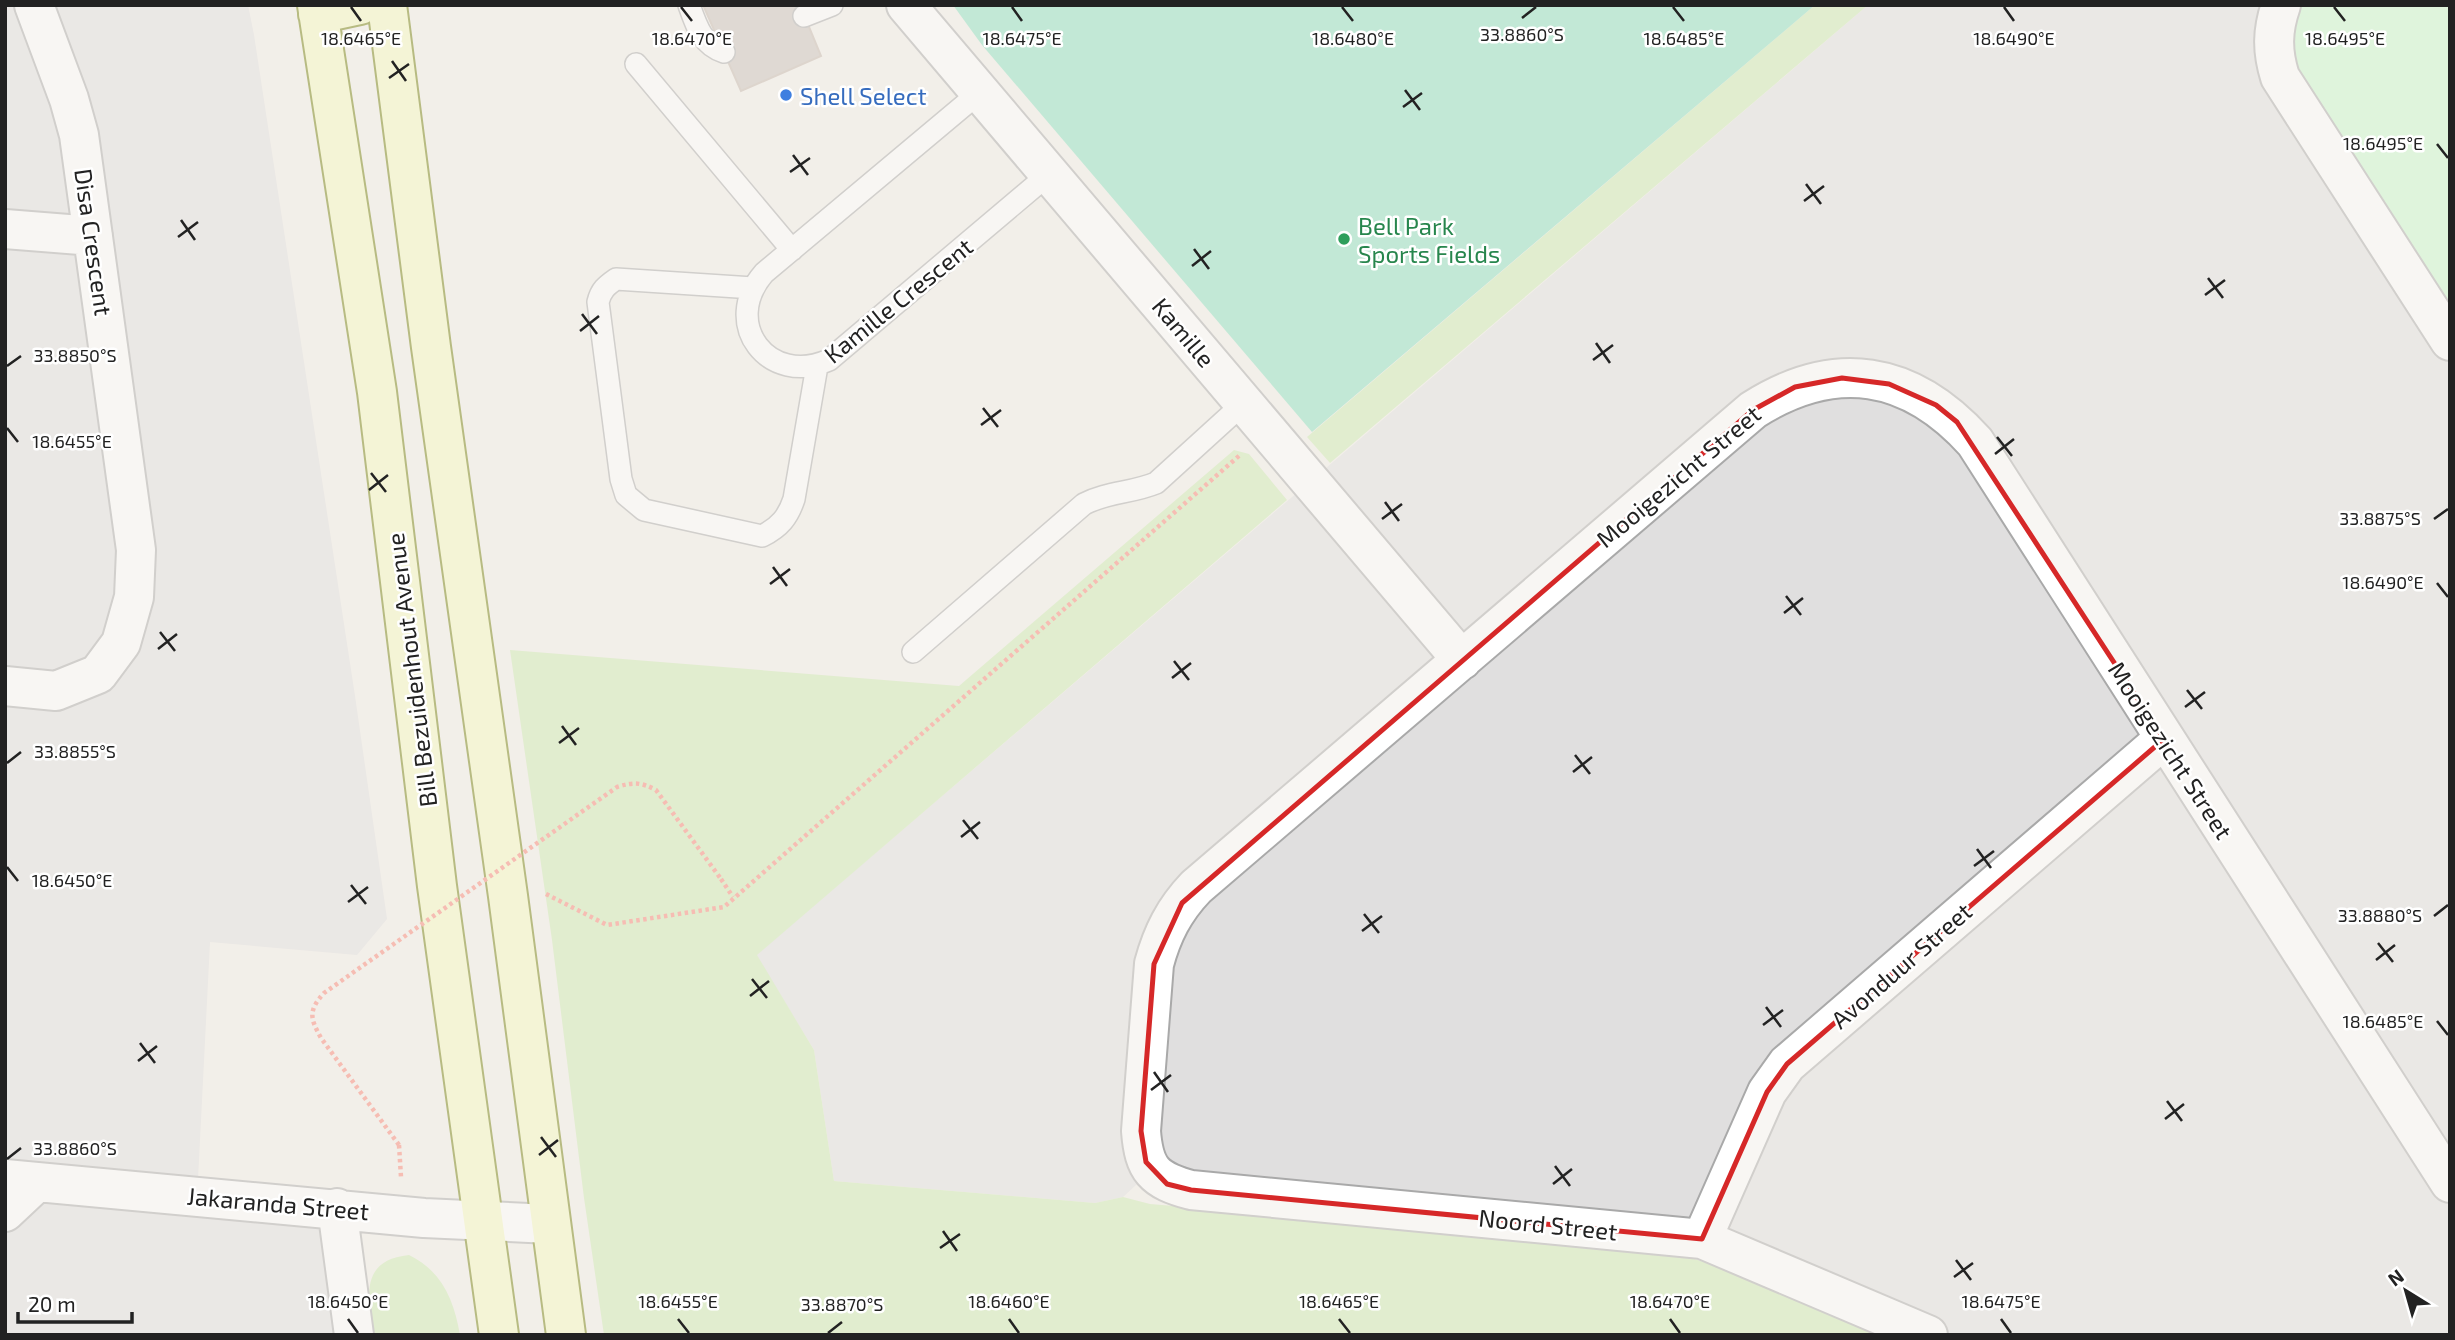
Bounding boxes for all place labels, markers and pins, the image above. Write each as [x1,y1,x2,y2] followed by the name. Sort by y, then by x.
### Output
[800,81,927,110] place label: Shell Select
[778,87,794,103] marker: Shell Select
[1358,211,1500,268] place label: Bell Park Sports Fields
[1336,231,1352,247] marker: Bell Park Sports Fields

